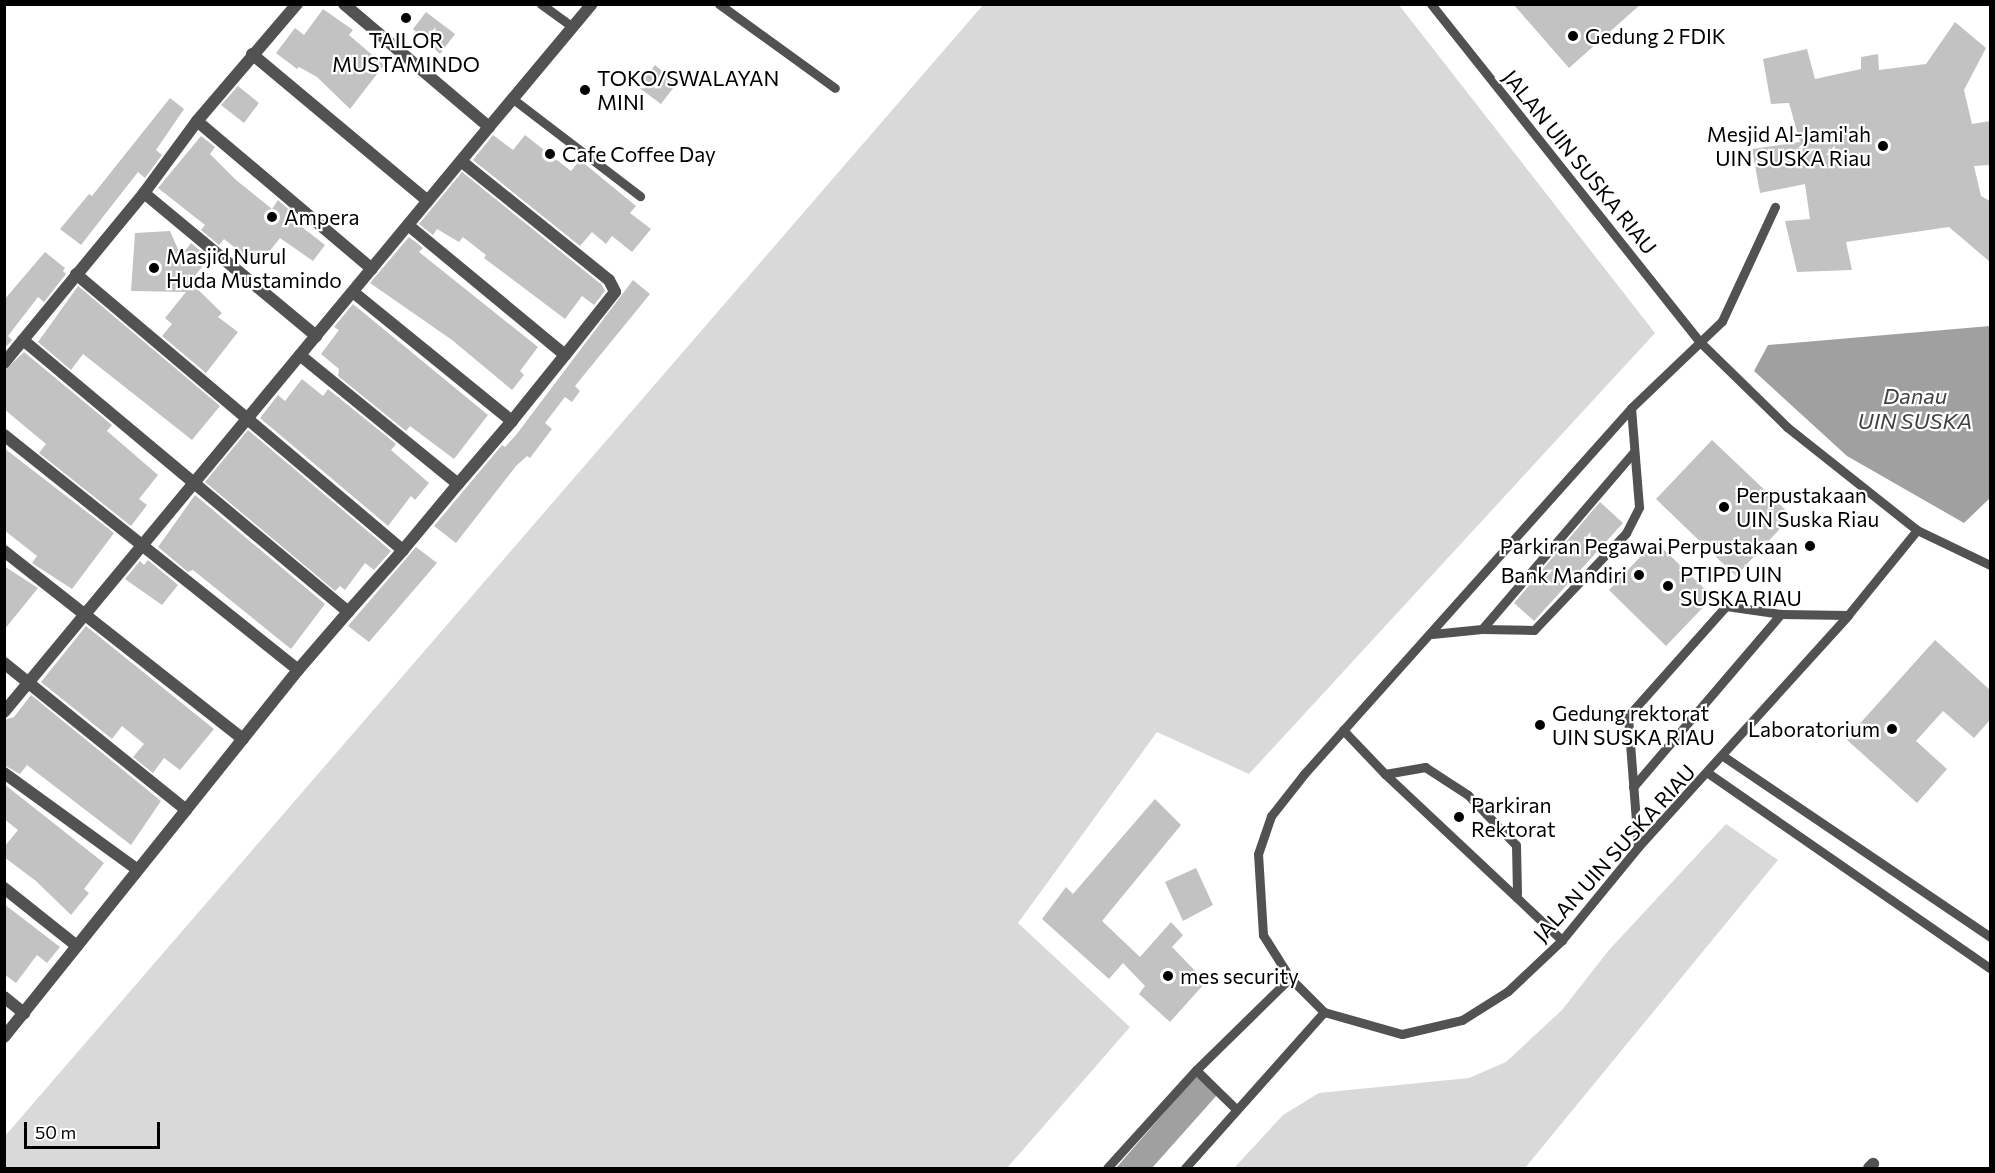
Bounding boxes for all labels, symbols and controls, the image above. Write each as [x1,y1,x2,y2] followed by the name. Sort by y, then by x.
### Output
[399,11,413,25] marker: TAILOR MUSTAMINDO
[1585,23,1726,49] place label: Gedung 2 FDIK
[332,27,480,77] place label: TAILOR MUSTAMINDO
[1566,29,1580,43] marker: Gedung 2 FDIK
[597,65,779,115] place label: TOKO/SWALAYAN MINI
[1498,65,1662,259] street label: JALAN UIN SUSKA RIAU
[578,83,592,97] marker: TOKO/SWALAYAN MINI
[1707,121,1871,171] place label: Mesjid Al-Jami'ah UIN SUSKA Riau
[1876,139,1890,153] marker: Mesjid Al-Jami'ah UIN SUSKA Riau
[562,141,716,167] place label: Cafe Coffee Day
[543,147,557,161] marker: Cafe Coffee Day
[284,204,359,230] place label: Ampera
[265,210,279,224] marker: Ampera
[166,243,342,293] place label: Masjid Nurul Huda Mustamindo
[147,261,161,275] marker: Masjid Nurul Huda Mustamindo
[1858,382,1972,434] water label: Danau UIN SUSKA
[1736,482,1879,532] place label: Perpustakaan UIN Suska Riau
[1717,500,1731,514] marker: Perpustakaan UIN Suska Riau
[1500,533,1798,559] place label: Parkiran Pegawai Perpustakaan
[1803,539,1817,553] marker: Parkiran Pegawai Perpustakaan
[1680,561,1802,611] place label: PTIPD UIN SUSKA RIAU
[1501,562,1627,588] place label: Bank Mandiri
[1632,568,1646,582] marker: Bank Mandiri
[1661,579,1675,593] marker: PTIPD UIN SUSKA RIAU
[1552,700,1715,750] place label: Gedung rektorat UIN SUSKA RIAU
[1748,716,1880,742] place label: Laboratorium
[1533,718,1547,732] marker: Gedung rektorat UIN SUSKA RIAU
[1885,722,1899,736] marker: Laboratorium
[1528,759,1700,947] street label: JALAN UIN SUSKA RIAU
[1471,792,1556,842] place label: Parkiran Rektorat
[1452,810,1466,824] marker: Parkiran Rektorat
[1180,963,1299,989] place label: mes security
[1161,969,1175,983] marker: mes security
[27,1110,164,1148] scale bar
[35,1121,76,1143] text: 50 m

